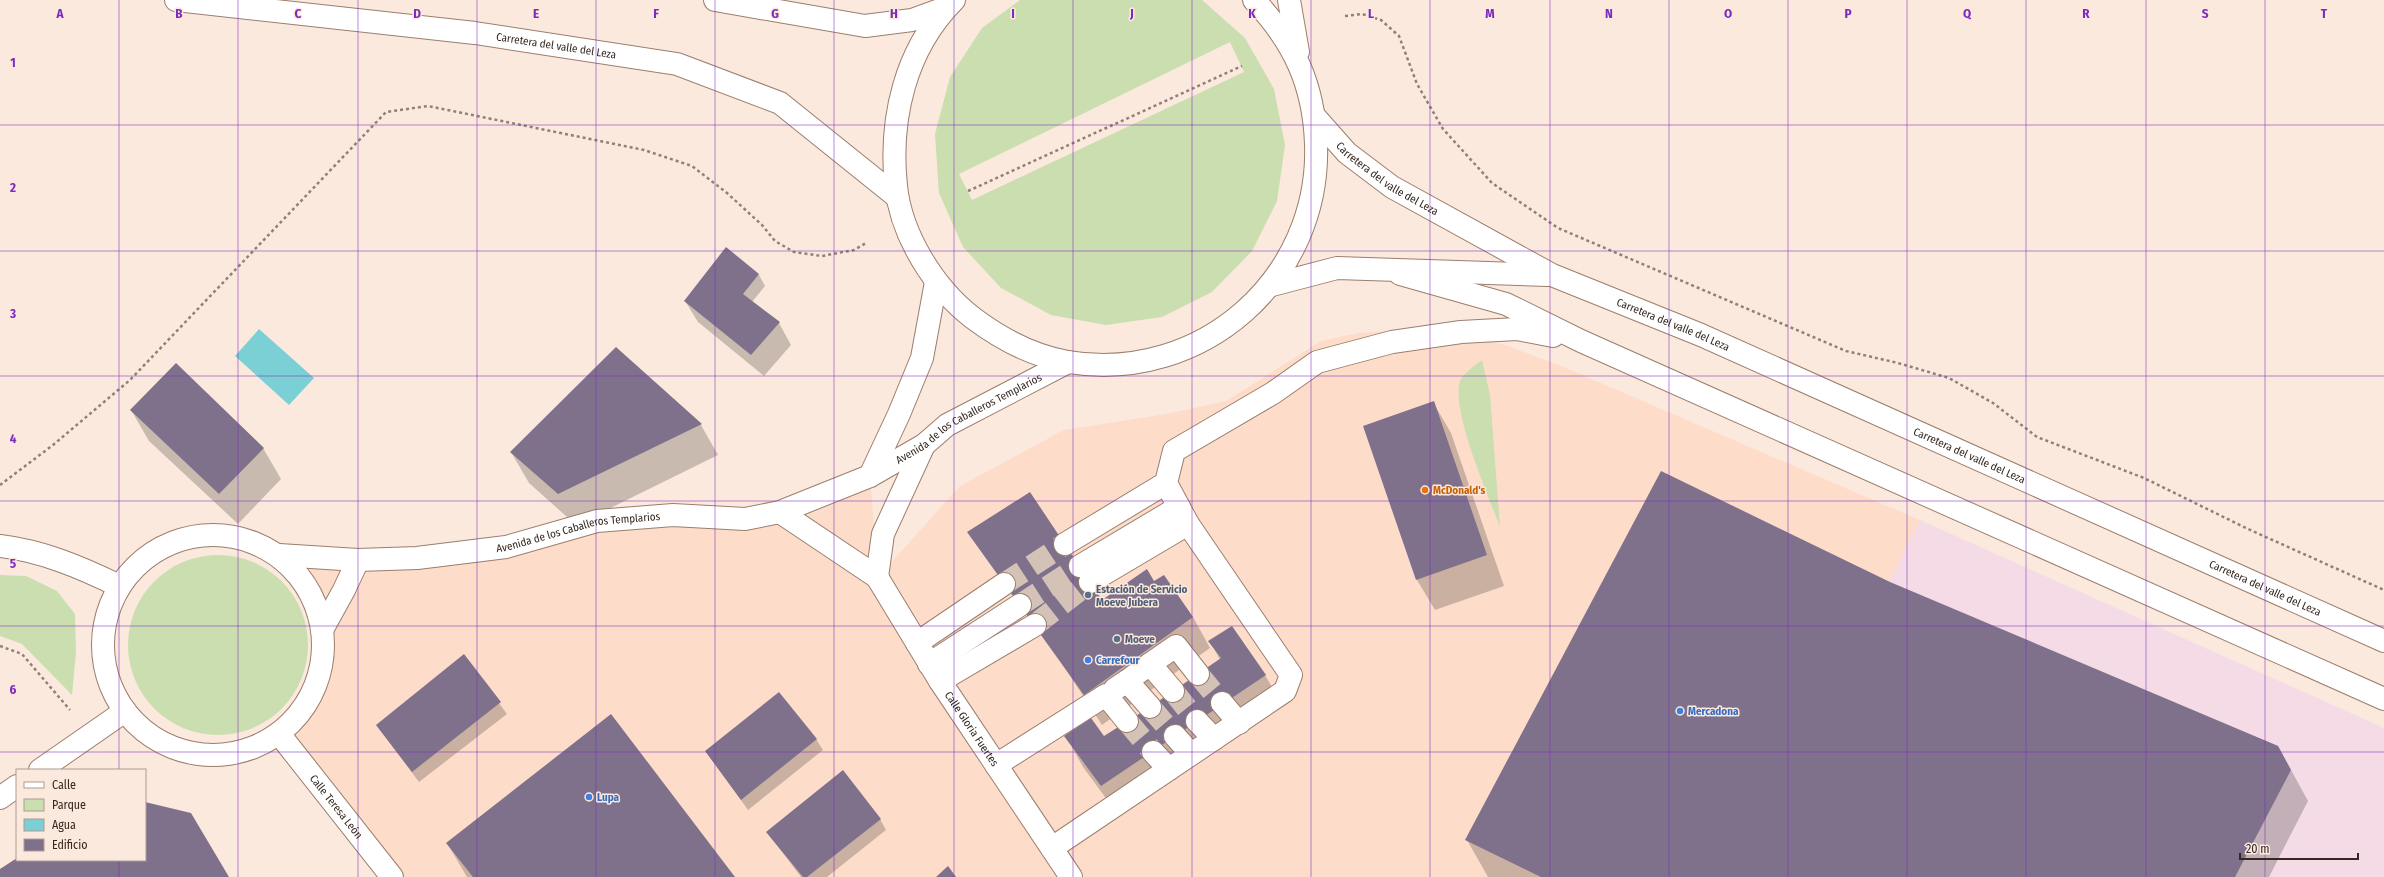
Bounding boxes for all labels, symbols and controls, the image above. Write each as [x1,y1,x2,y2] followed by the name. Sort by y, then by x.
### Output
[55,6,64,21] text: A
[175,6,183,21] text: B
[295,6,302,21] text: C
[413,6,421,21] text: D
[533,6,539,21] text: E
[653,6,659,21] text: F
[771,6,779,21] text: G
[890,6,898,21] text: H
[1011,6,1015,21] text: I
[1129,6,1134,21] text: J
[1248,6,1256,21] text: K
[1368,6,1374,21] text: L
[1485,6,1495,21] text: M
[1605,6,1613,21] text: N
[1724,6,1732,21] text: O
[1844,6,1852,21] text: P
[1963,6,1972,21] text: Q
[2082,6,2090,21] text: R
[2202,6,2209,21] text: S
[2321,6,2328,21] text: T
[495,30,617,61] street label: Carretera del valle del Leza
[10,55,16,70] text: 1
[1334,139,1441,218] street label: Carretera del valle del Leza
[9,180,16,195] text: 2
[1615,295,1732,354] street label: Carretera del valle del Leza
[9,306,16,321] text: 3
[893,370,1044,466] street label: Avenida de los Caballeros Templarios
[1912,425,2027,486] street label: Carretera del valle del Leza
[10,431,17,446] text: 4
[1433,484,1486,497] place label: McDonald's
[1420,485,1430,495] marker: McDonald's
[495,510,661,555] street label: Avenida de los Caballeros Templarios
[10,556,16,571] text: 5
[2207,557,2323,618] street label: Carretera del valle del Leza
[1096,583,1188,609] place label: Estación de Servicio Moeve Jubera
[1083,590,1093,600] marker: Estación de Servicio Moeve Jubera
[1125,633,1155,646] place label: Moeve
[1112,634,1122,644] marker: Moeve
[1096,654,1141,667] place label: Carrefour
[1083,655,1093,665] marker: Carrefour
[10,682,17,697] text: 6
[942,689,1002,769] street label: Calle Gloria Fuertes
[1688,705,1739,718] place label: Mercadona
[1675,706,1685,716] marker: Mercadona
[16,769,146,861] legend
[307,772,366,841] street label: Calle Teresa León
[52,778,76,792] text: Calle
[597,791,620,804] place label: Lupa
[584,792,594,802] marker: Lupa
[52,798,86,812] text: Parque
[52,818,76,832] text: Agua
[2240,835,2358,861] scale bar
[52,838,88,852] text: Edificio
[2246,842,2270,856] text: 20 m

